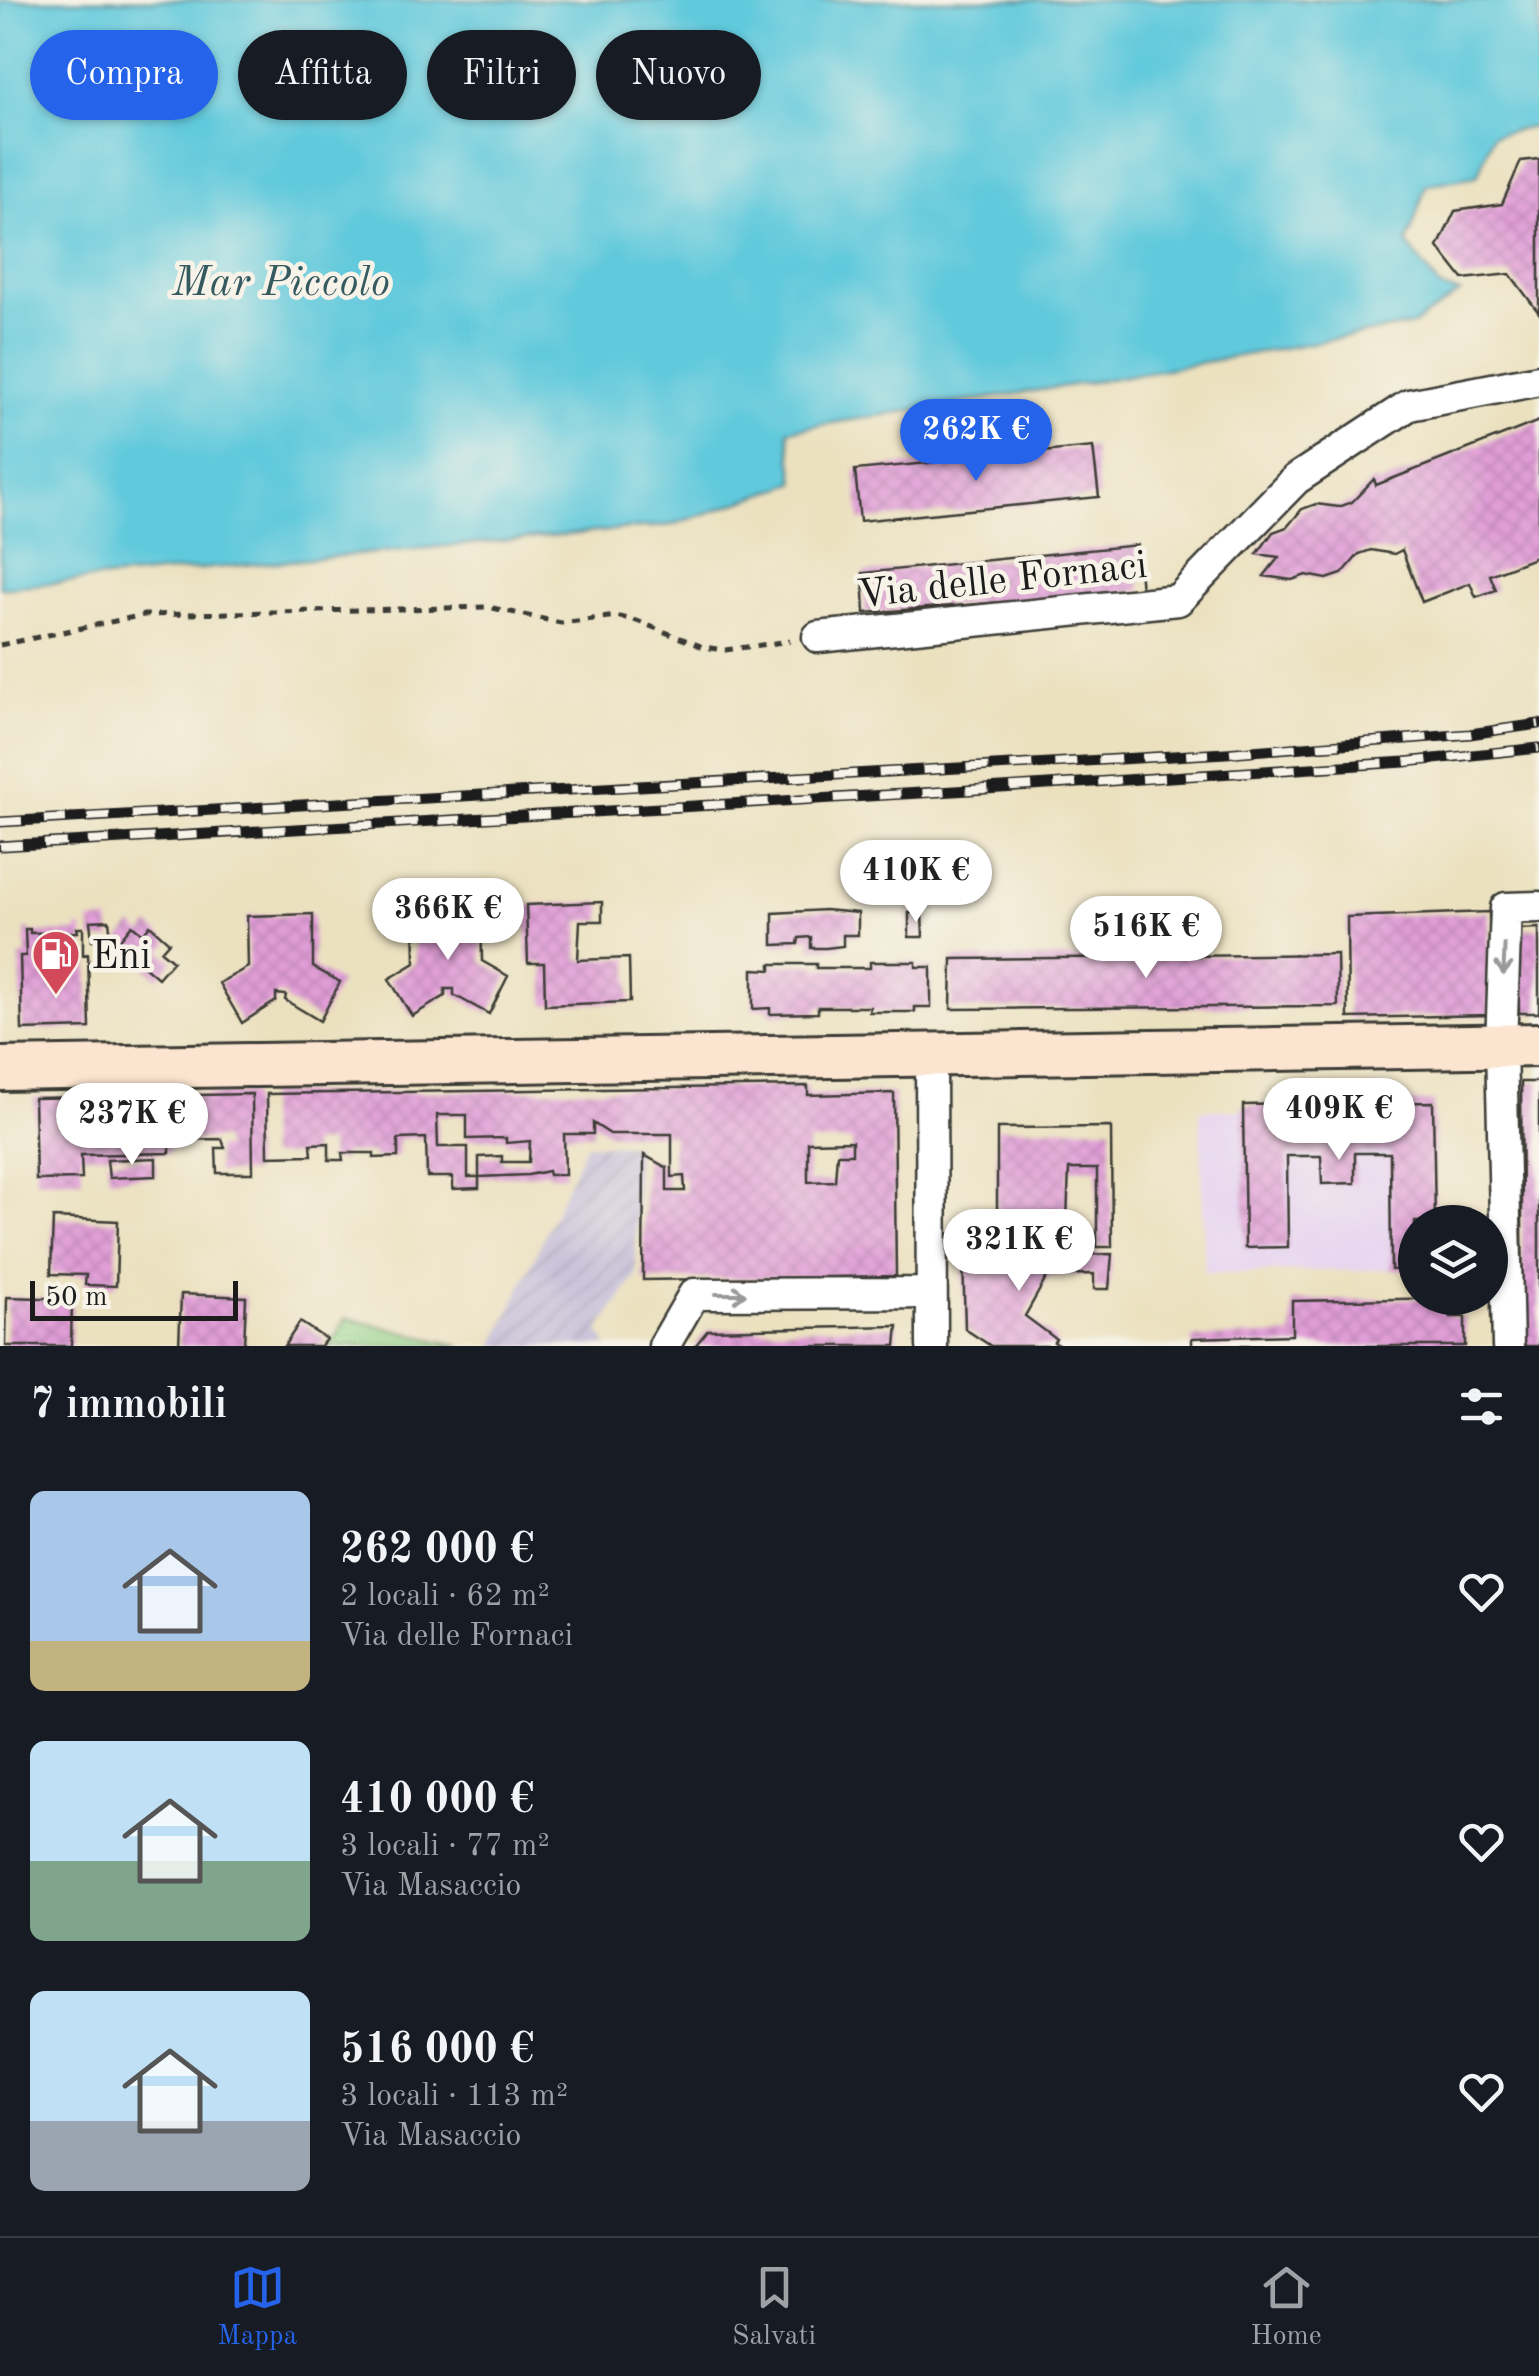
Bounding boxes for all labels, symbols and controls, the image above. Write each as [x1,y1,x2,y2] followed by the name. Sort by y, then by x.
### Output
[30,30,218,120] chip: Compra
[238,30,407,120] chip: Affitta
[427,30,576,120] chip: Filtri
[596,30,761,120] chip: Nuovo
[171,263,390,305] water label: Mar Piccolo
[895,399,1057,484] pin: 262K €
[922,415,1030,447] text: 262K €
[855,547,1149,617] street label: Via delle Fornaci
[835,840,997,925] pin: 410K €
[862,856,970,888] text: 410K €
[367,878,529,963] pin: 366K €
[394,894,502,926] text: 366K €
[1065,896,1227,981] pin: 516K €
[1092,912,1200,944] text: 516K €
[30,928,82,996] fuel station icon: Eni
[91,938,151,978] place label: Eni
[1494,943,1513,975] one-way arrow
[1258,1078,1420,1163] pin: 409K €
[51,1083,213,1168] pin: 237K €
[1285,1094,1393,1126] text: 409K €
[78,1099,186,1131] text: 237K €
[1398,1205,1508,1315] map controls
[1398,1205,1508,1315] button: layers
[938,1209,1100,1294] pin: 321K €
[965,1225,1073,1257] text: 321K €
[30,1276,238,1320] scale bar
[45,1284,108,1312] text: 50 m
[714,1284,747,1304] one-way arrow
[1454,1379,1509,1434] icon: filters
[30,1385,227,1427] text: 7 immobili
[340,1530,534,1572] text: 262 000 €
[110,1531,230,1651] icon: home
[1454,1564,1509,1619] icon: heart
[340,1581,550,1613] text: 2 locali · 62 m²
[340,1621,573,1653] text: Via delle Fornaci
[340,1780,534,1822] text: 410 000 €
[110,1781,230,1901] icon: home
[1454,1814,1509,1869] icon: heart
[340,1831,550,1863] text: 3 locali · 77 m²
[340,1871,521,1903] text: Via Masaccio
[340,2030,534,2072] text: 516 000 €
[110,2031,230,2151] icon: home
[1454,2064,1509,2119] icon: heart
[340,2081,568,2113] text: 3 locali · 113 m²
[340,2121,521,2153] text: Via Masaccio
[217,2260,297,2355] tab: Mappa
[732,2260,816,2355] tab: Salvati
[1251,2260,1322,2355] tab: Home

